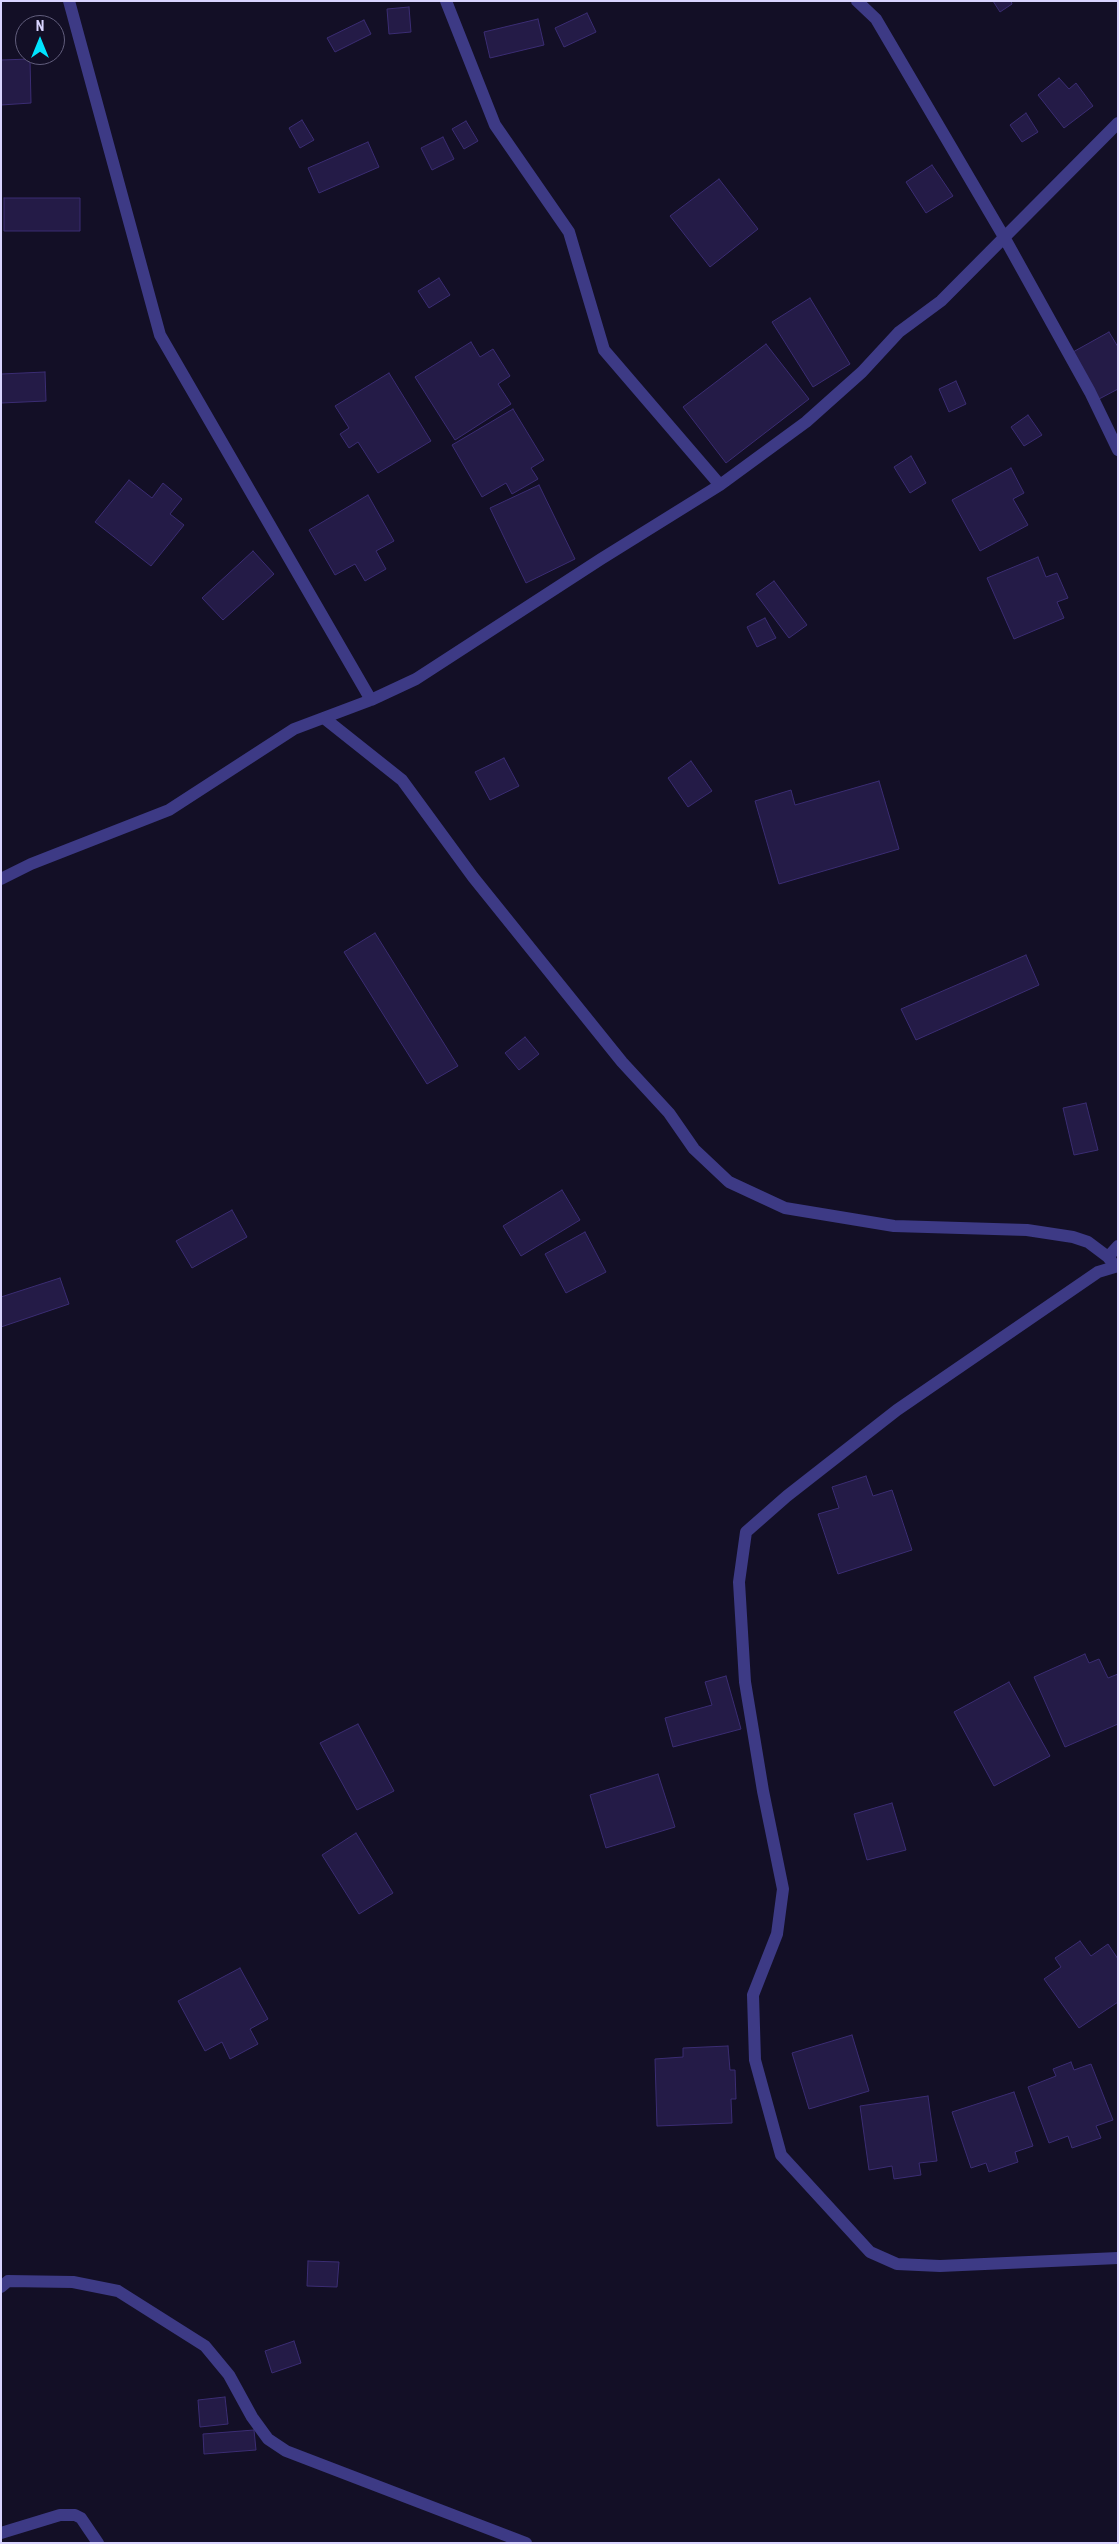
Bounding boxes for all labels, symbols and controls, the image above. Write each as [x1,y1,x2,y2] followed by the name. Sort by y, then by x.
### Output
[15,15,65,65] north arrow
[36,18,44,34] text: N

